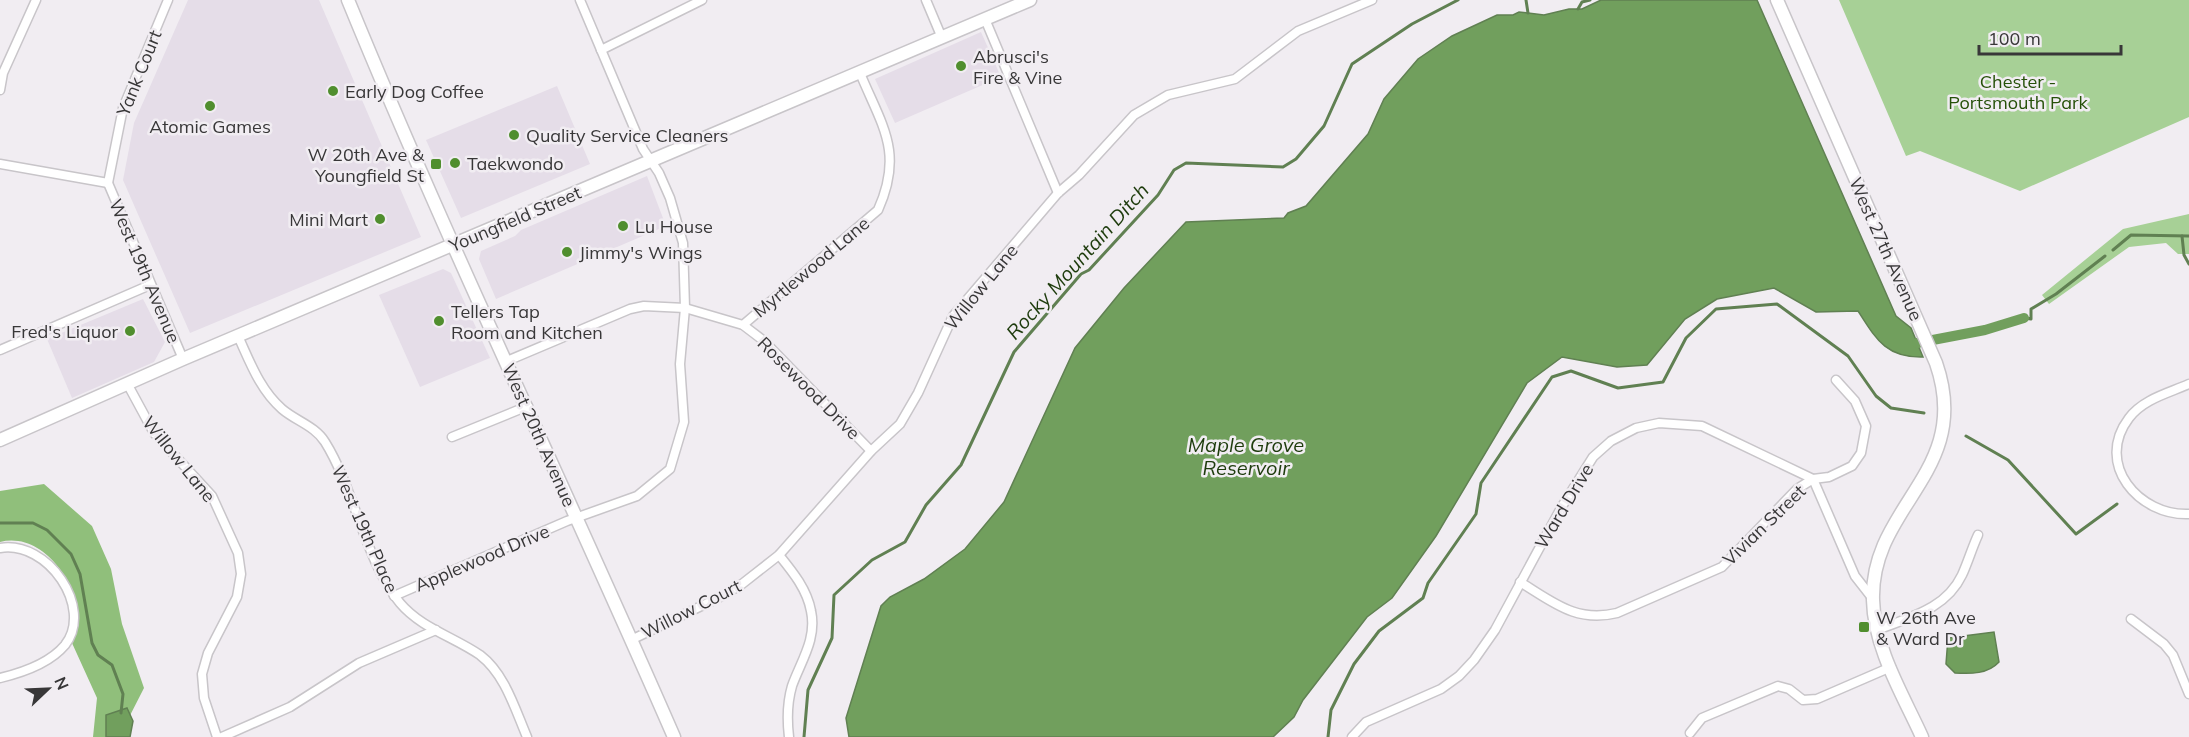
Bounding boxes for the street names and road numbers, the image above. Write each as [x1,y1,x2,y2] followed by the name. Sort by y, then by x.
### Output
[111,27,167,120] street label: Yank Court
[1844,174,1928,324] street label: West 27th Avenue
[445,181,585,258] street label: Youngfield Street
[104,195,186,347] street label: West 19th Avenue
[748,212,874,322] street label: Myrtlewood Lane
[939,239,1023,335] street label: Willow Lane
[753,332,865,444] street label: Rosewood Drive
[497,360,581,510] street label: West 20th Avenue
[137,411,221,507] street label: Willow Lane
[1530,459,1598,553] street label: Ward Drive
[327,462,403,596] street label: West 19th Place
[1718,480,1810,570] street label: Vivian Street
[411,519,553,597] street label: Applewood Drive
[637,574,745,644] street label: Willow Court

